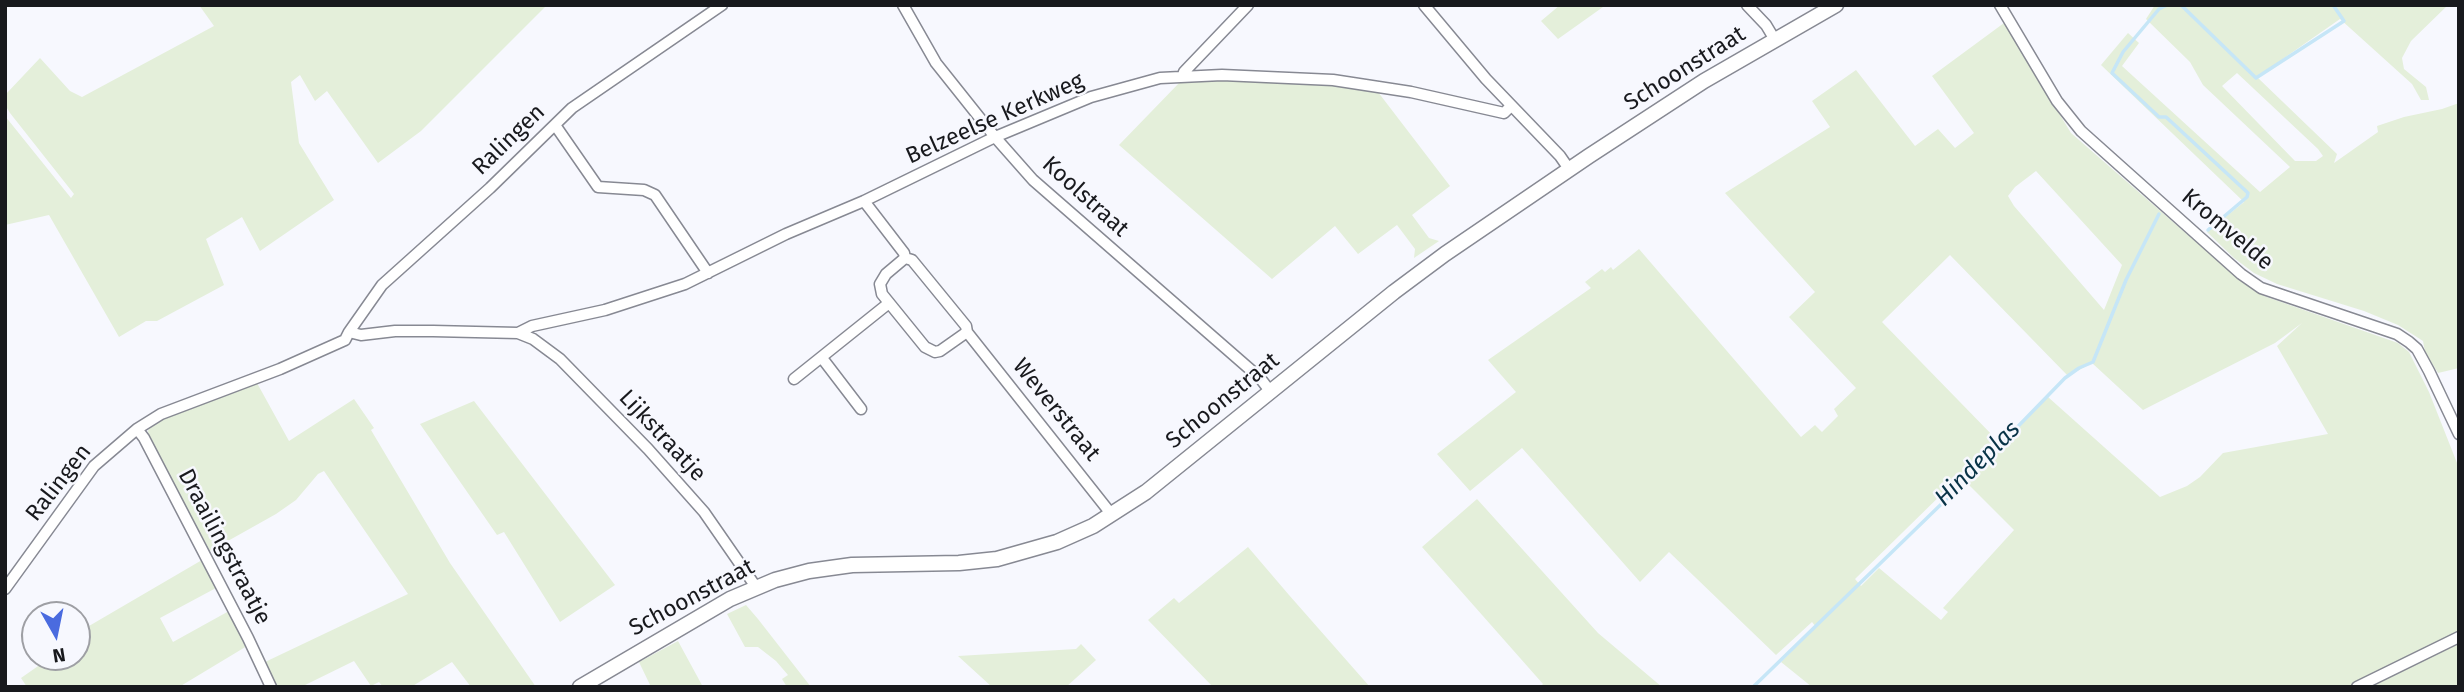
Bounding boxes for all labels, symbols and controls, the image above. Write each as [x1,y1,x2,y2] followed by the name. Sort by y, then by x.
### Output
[1619,21,1751,117] street label: Schoonstraat
[902,67,1088,171] street label: Belzeelse Kerkweg
[467,99,551,181] street label: Ralingen
[1036,151,1134,243] street label: Koolstraat
[2175,184,2279,276] street label: Kromvelde
[1161,347,1285,455] street label: Schoonstraat
[1006,353,1106,467] street label: Weverstraat
[613,384,711,488] street label: Lijkstraatje
[1929,415,2027,513] water label: Hindeplas
[20,439,98,527] street label: Ralingen
[171,465,277,629] street label: Draailingstraatje
[625,553,759,643] street label: Schoonstraat
[21,601,91,671] north arrow
[51,643,67,668] text: N

